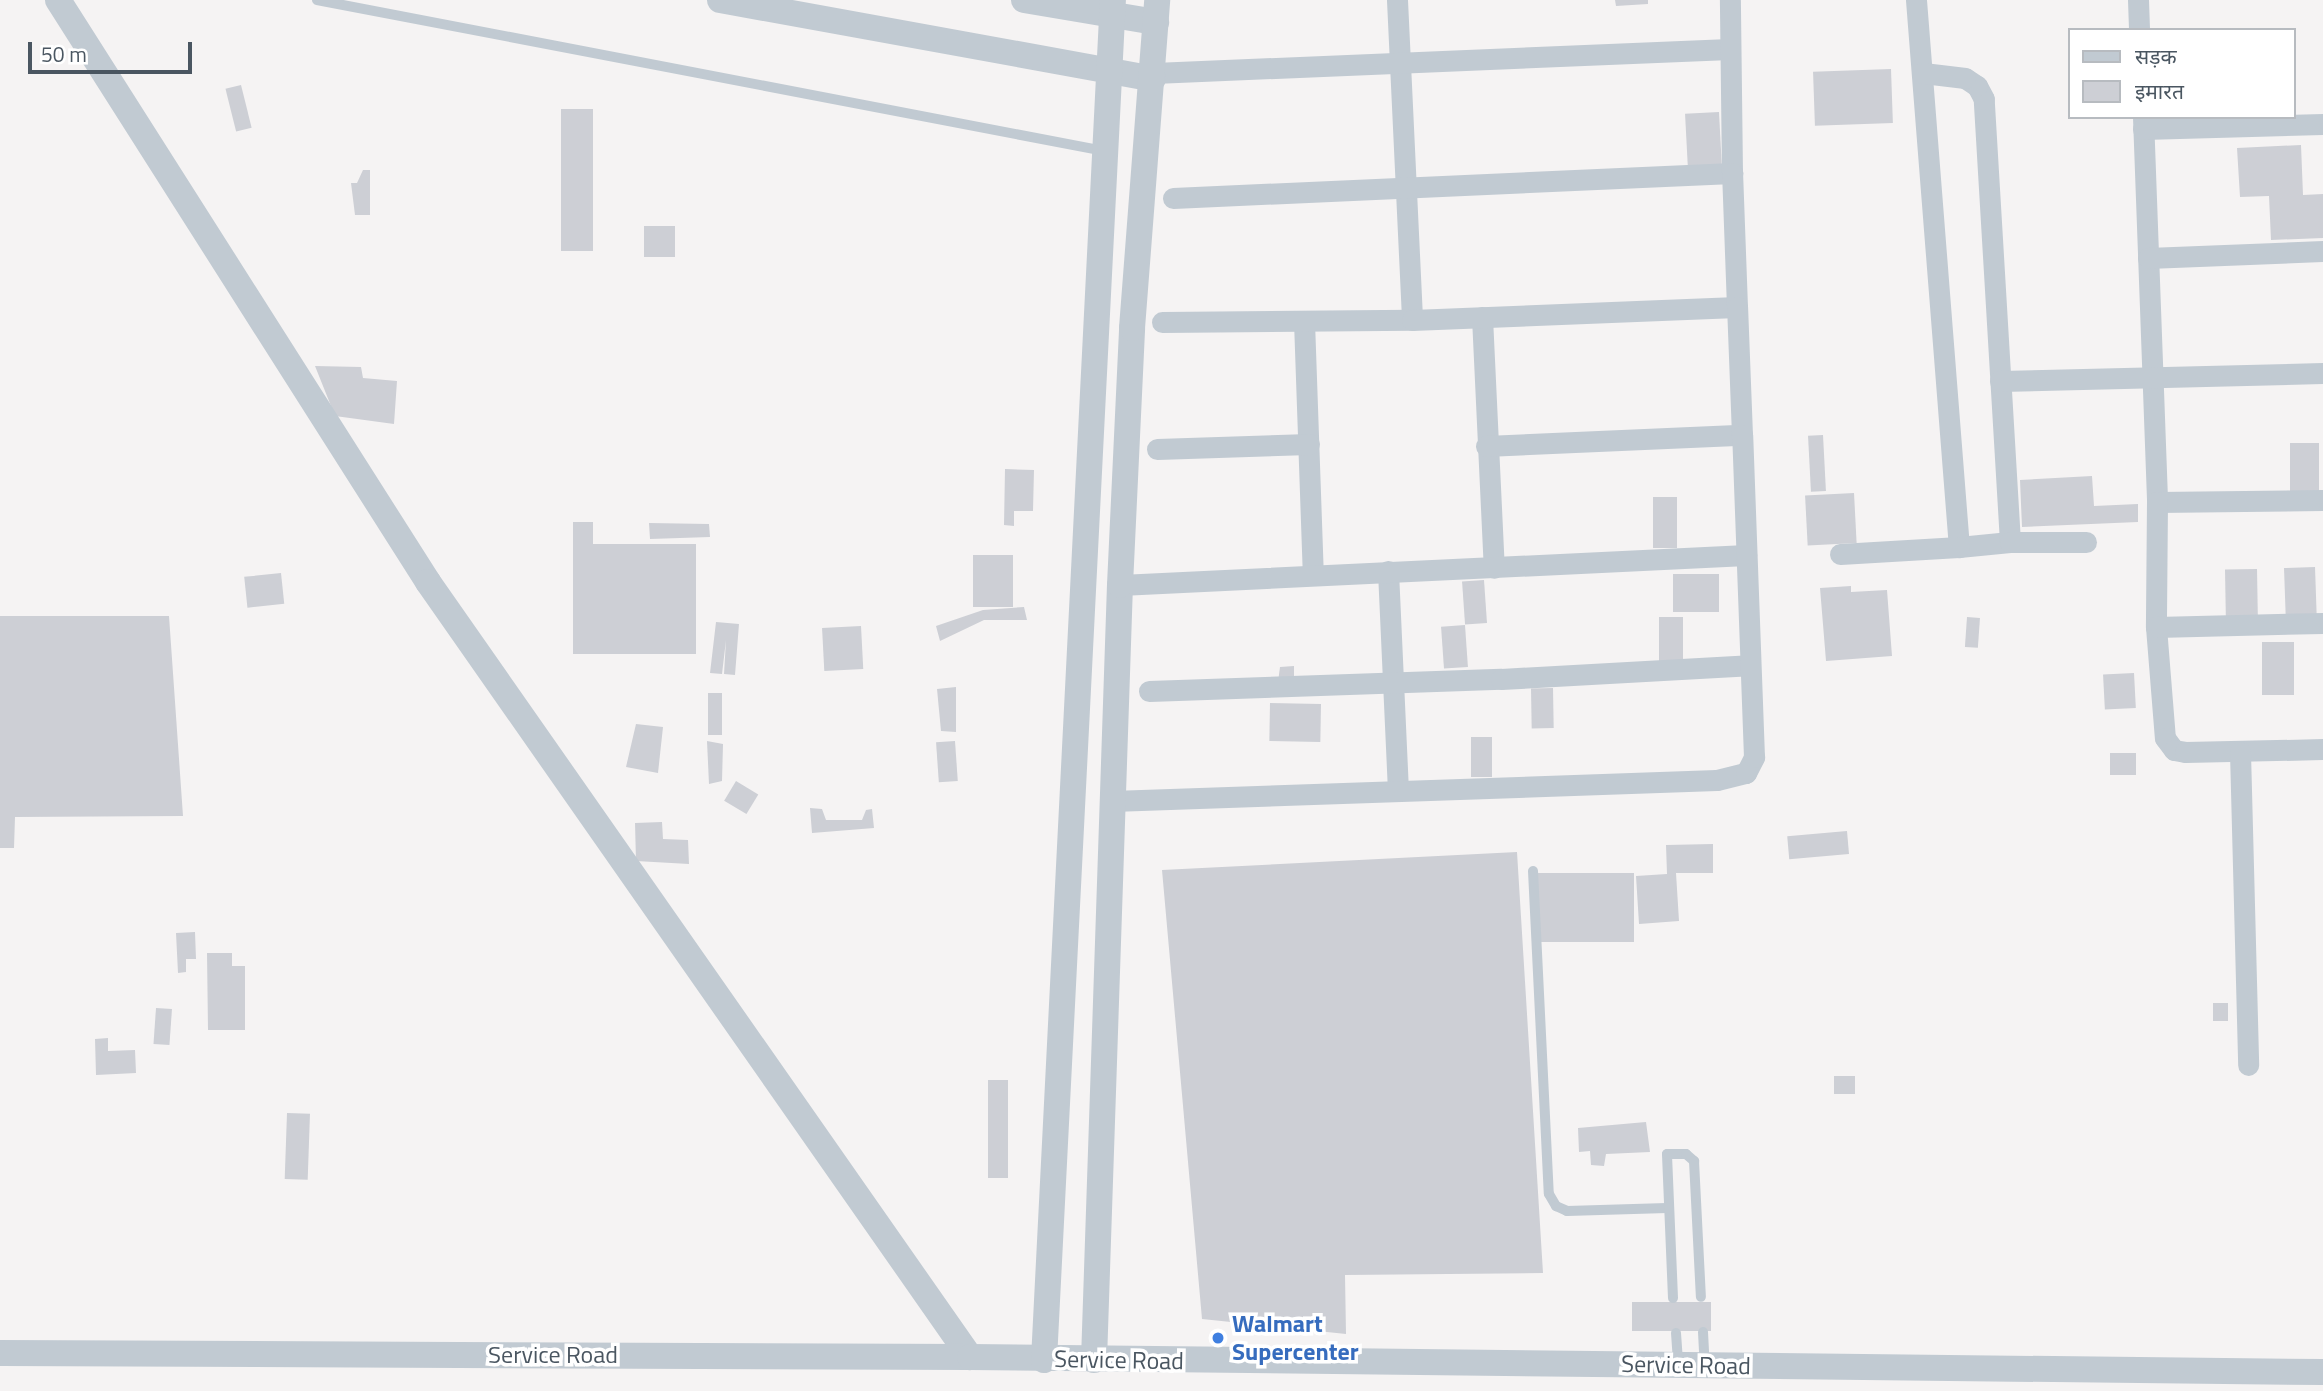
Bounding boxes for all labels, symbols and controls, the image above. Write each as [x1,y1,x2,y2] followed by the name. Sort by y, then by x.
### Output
[32,28,196,72] scale bar
[2068,28,2295,119] legend
[41,38,87,70] text: 50 m
[2135,40,2177,72] text: सड़क
[2135,75,2184,107] text: इमारत
[1232,1310,1359,1366] place label: Walmart Supercenter
[1210,1330,1226,1346] marker: Walmart Supercenter
[488,1341,618,1369] street label: Service Road
[1054,1344,1184,1376] street label: Service Road
[1621,1349,1751,1381] street label: Service Road

